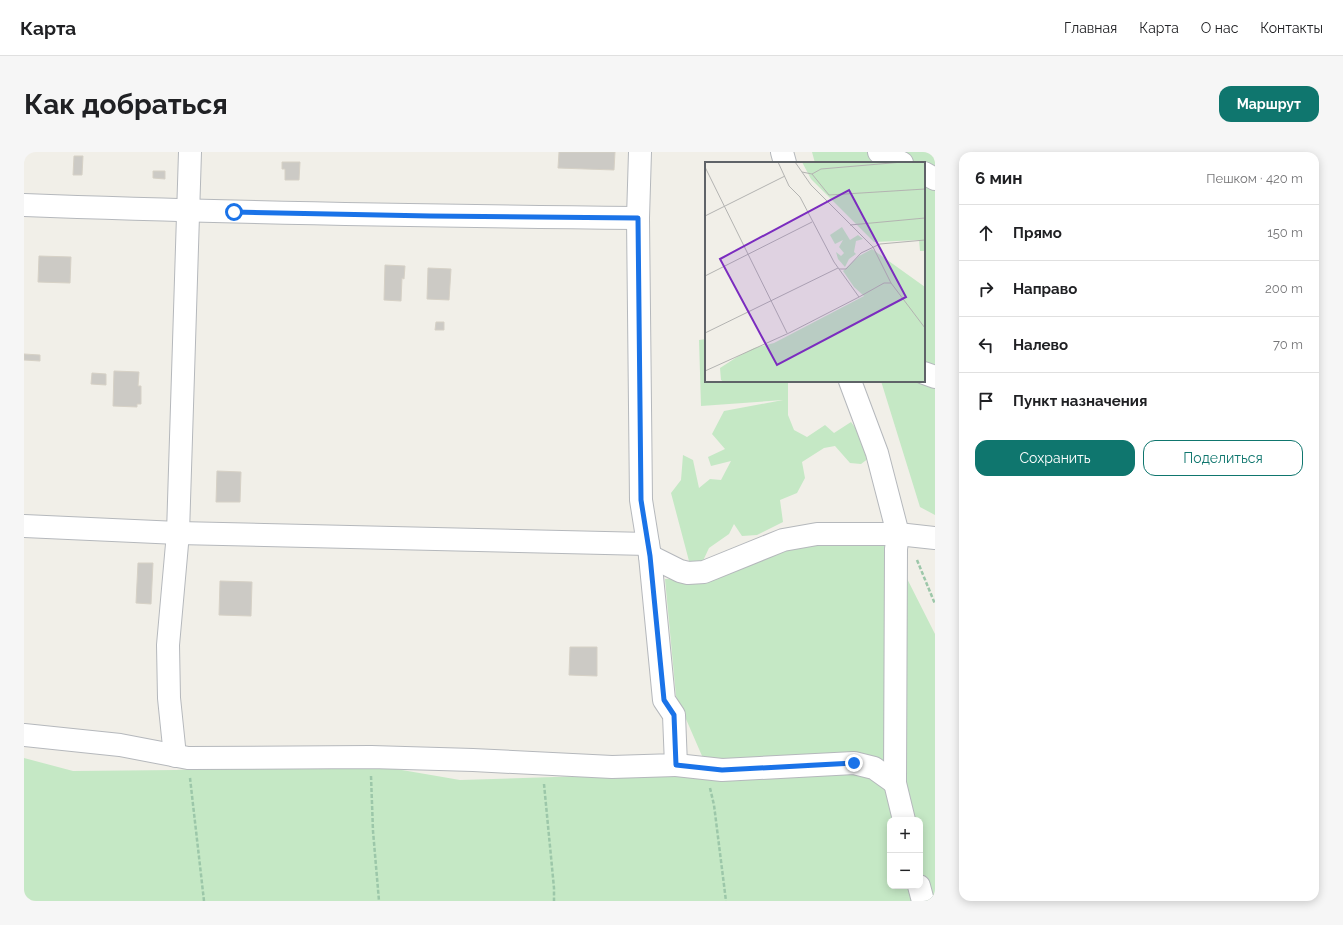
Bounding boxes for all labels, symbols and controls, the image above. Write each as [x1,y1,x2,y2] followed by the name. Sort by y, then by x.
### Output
[20,17,76,39] text: Карта
[1064,20,1117,36] text: Главная
[1139,20,1179,36] text: Карта
[1201,20,1238,36] text: О нас
[1260,20,1323,36] text: Контакты
[1219,86,1319,122] button: Маршрут
[24,88,228,121] text: Как добраться
[705,162,925,382] inset map
[975,168,1022,188] text: 6 мин
[1206,171,1303,186] text: Пешком · 420 m
[225,203,243,221] route start
[975,222,997,244] icon: ahead
[1013,224,1062,242] text: Прямо
[1267,225,1303,240] text: 150 m
[975,278,997,300] icon: right
[1013,280,1077,298] text: Направо
[1265,281,1303,296] text: 200 m
[975,334,997,356] icon: left
[1013,336,1068,354] text: Налево
[1273,337,1303,352] text: 70 m
[975,390,997,412] icon: arrive
[1013,392,1147,410] text: Пункт назначения
[975,440,1135,476] button: Сохранить
[1143,440,1303,476] button: Поделиться
[845,754,863,772] route end
[887,817,923,889] map controls
[887,817,923,853] button: +
[887,853,923,889] button: −

